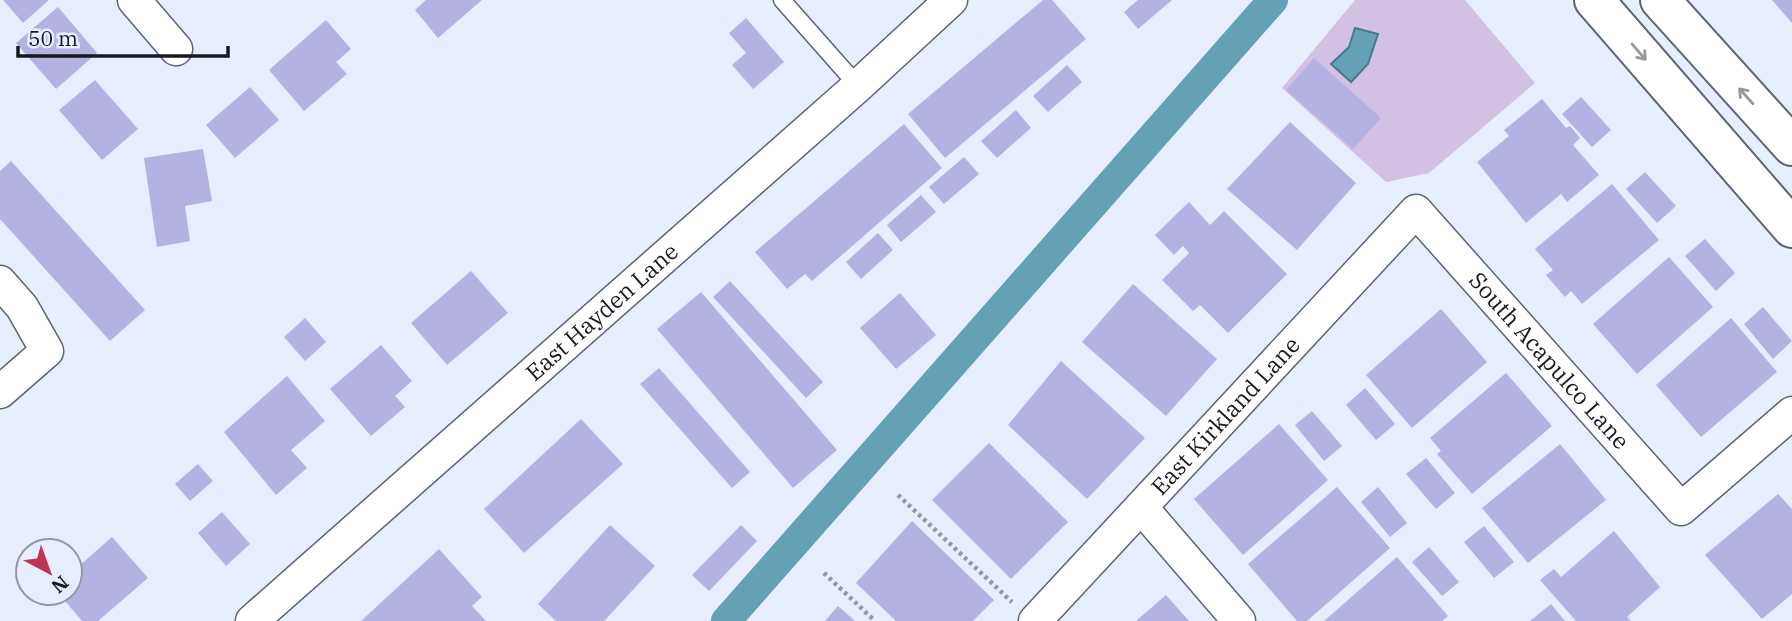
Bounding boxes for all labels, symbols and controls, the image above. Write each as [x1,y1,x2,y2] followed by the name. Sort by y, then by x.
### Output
[18,14,228,58] scale bar
[28,24,78,52] text: 50 m
[1631,42,1647,60] one-way arrow
[1738,88,1755,105] one-way arrow
[519,236,684,387] street label: East Hayden Lane
[1463,265,1637,455] street label: South Acapulco Lane
[1144,330,1306,501] street label: East Kirkland Lane
[14,537,84,607] north arrow
[47,571,74,599] text: N

